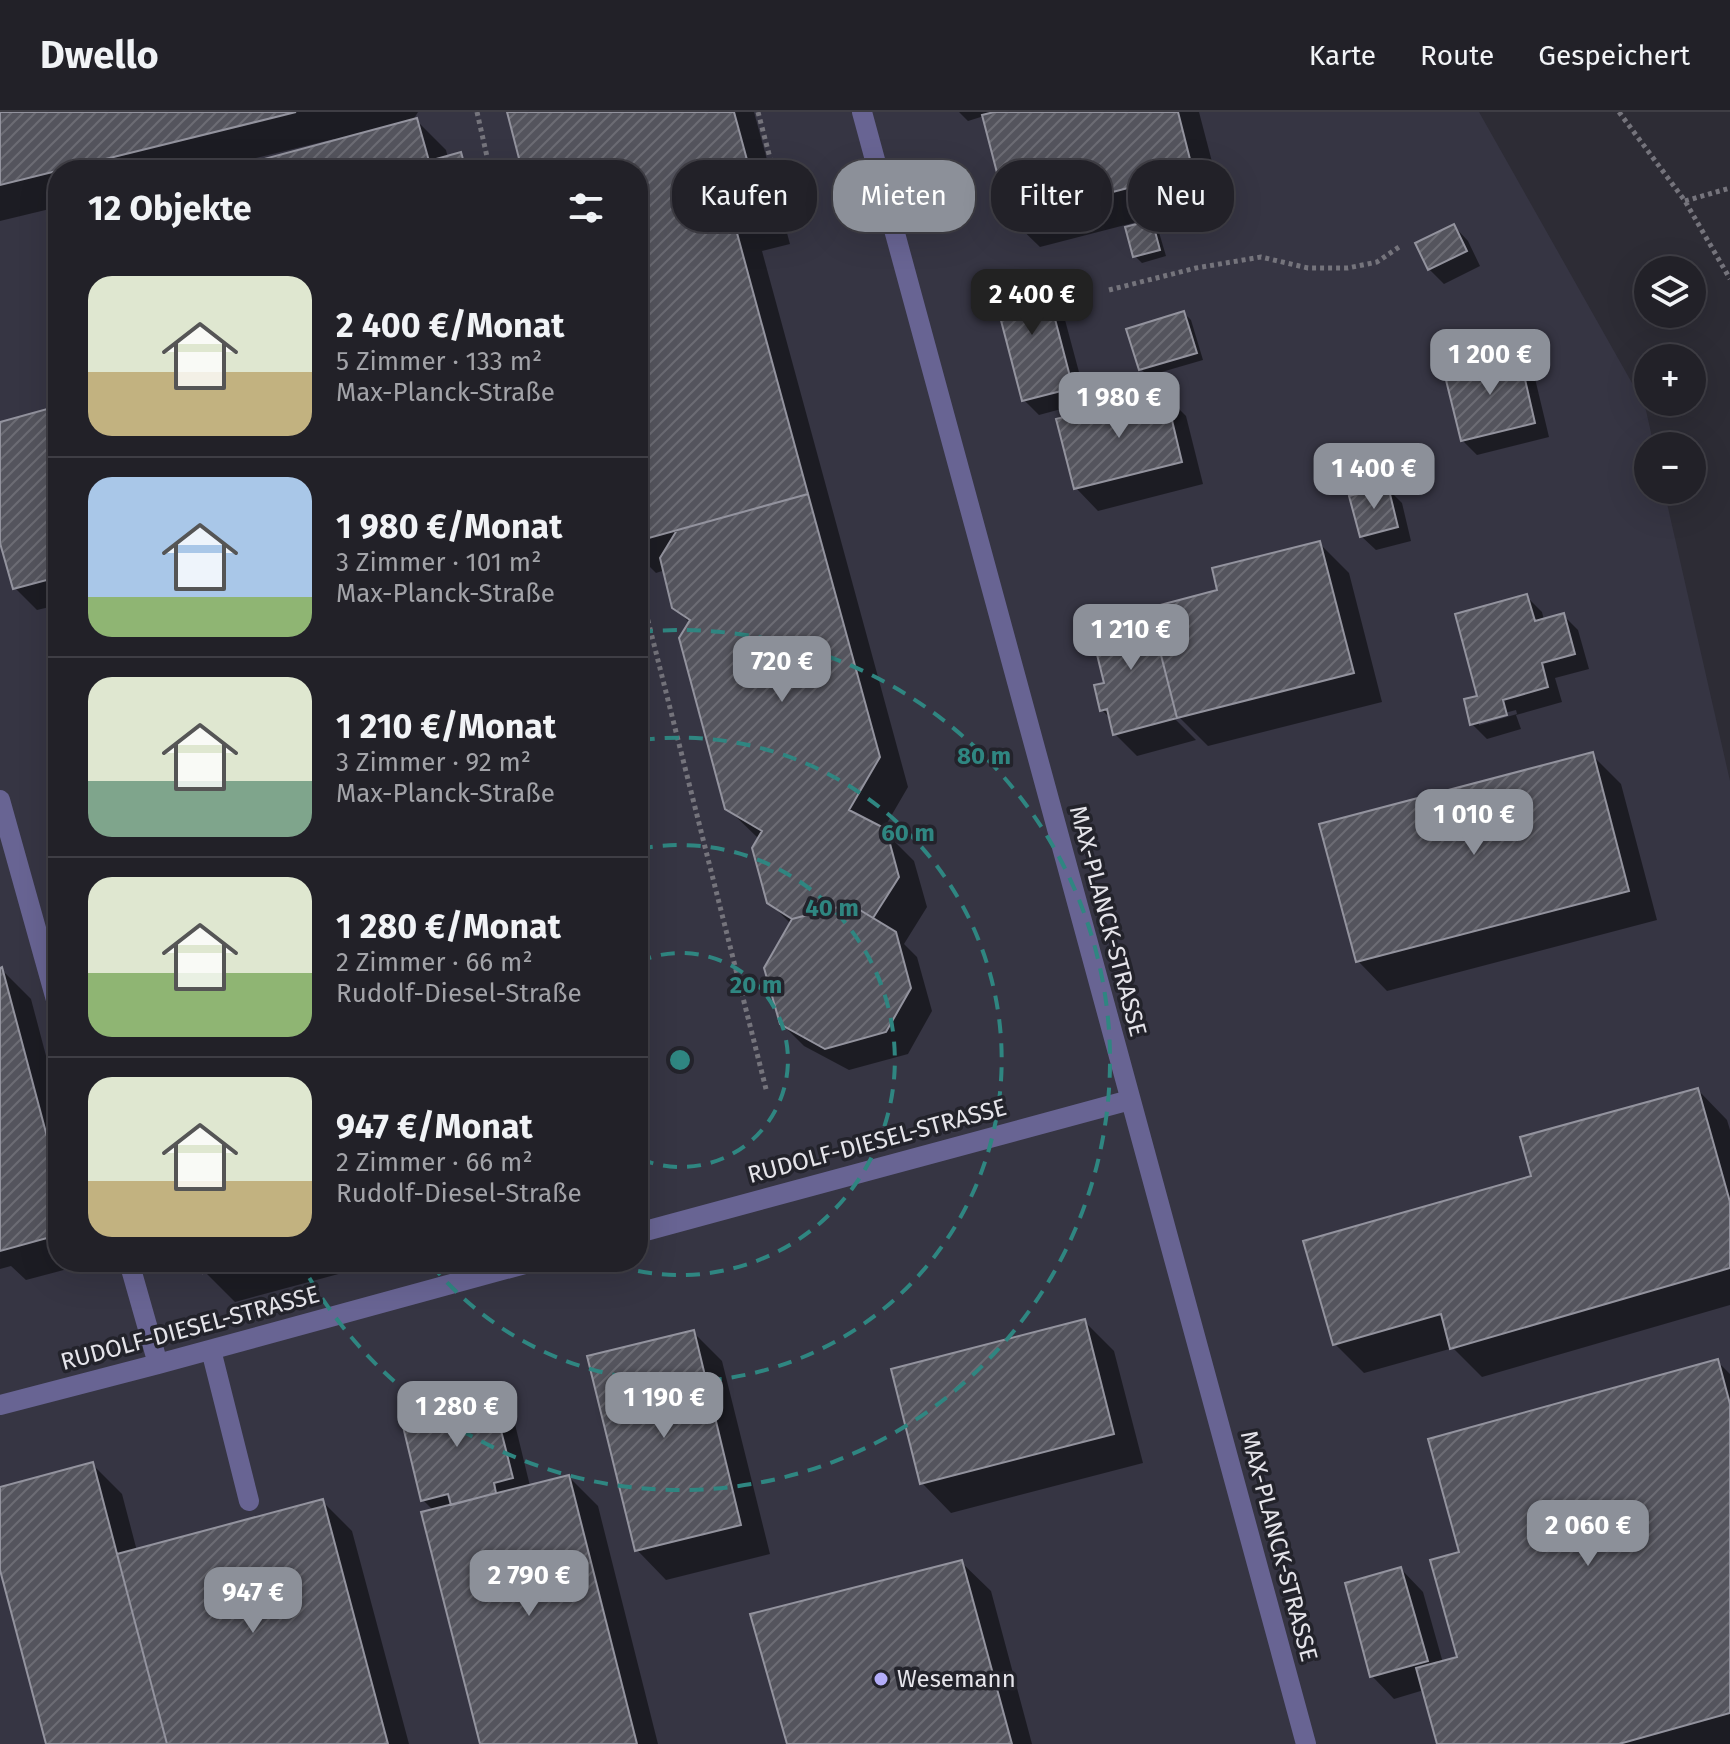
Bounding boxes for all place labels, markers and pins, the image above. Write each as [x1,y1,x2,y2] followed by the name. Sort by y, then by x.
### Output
[958,269,1106,337] pin: 2 400 €
[1416,329,1564,397] pin: 1 200 €
[1045,372,1193,440] pin: 1 980 €
[1300,443,1448,511] pin: 1 400 €
[1057,604,1205,672] pin: 1 210 €
[726,636,838,704] pin: 720 €
[1400,789,1548,857] pin: 1 010 €
[666,1046,694,1074] centre of rings
[590,1372,738,1440] pin: 1 190 €
[383,1381,531,1449] pin: 1 280 €
[1514,1500,1662,1568] pin: 2 060 €
[455,1550,603,1618] pin: 2 790 €
[197,1567,309,1635] pin: 947 €
[897,1665,1016,1693] place label: Wesemann
[872,1670,890,1688] marker: Wesemann

